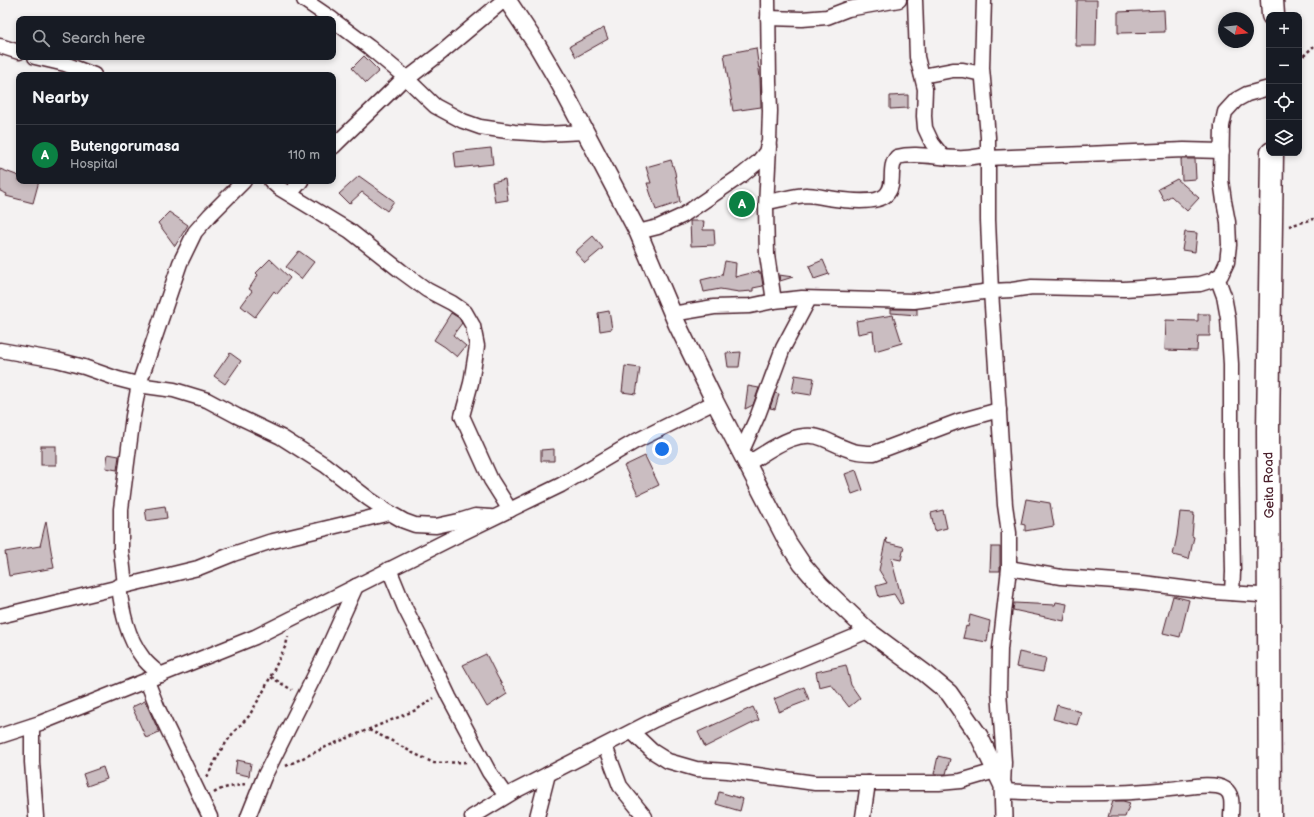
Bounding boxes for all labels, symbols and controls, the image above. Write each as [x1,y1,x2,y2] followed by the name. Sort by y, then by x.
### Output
[1218,12,1254,48] north arrow
[1266,12,1302,156] map controls
[1266,12,1302,48] button: +
[16,16,336,60] search box
[30,27,52,49] icon: search
[62,29,145,48] text: Search here
[1266,48,1302,84] button: −
[1266,84,1302,120] button: locate
[32,88,89,108] text: Nearby
[1266,120,1302,156] button: layers
[70,137,180,156] text: Butengorumasa
[41,147,49,163] text: A
[288,147,320,163] text: 110 m
[70,156,118,172] text: Hospital
[729,189,755,219] pin: A
[652,439,672,459] your location
[1260,452,1278,518] street label: Geita Road

